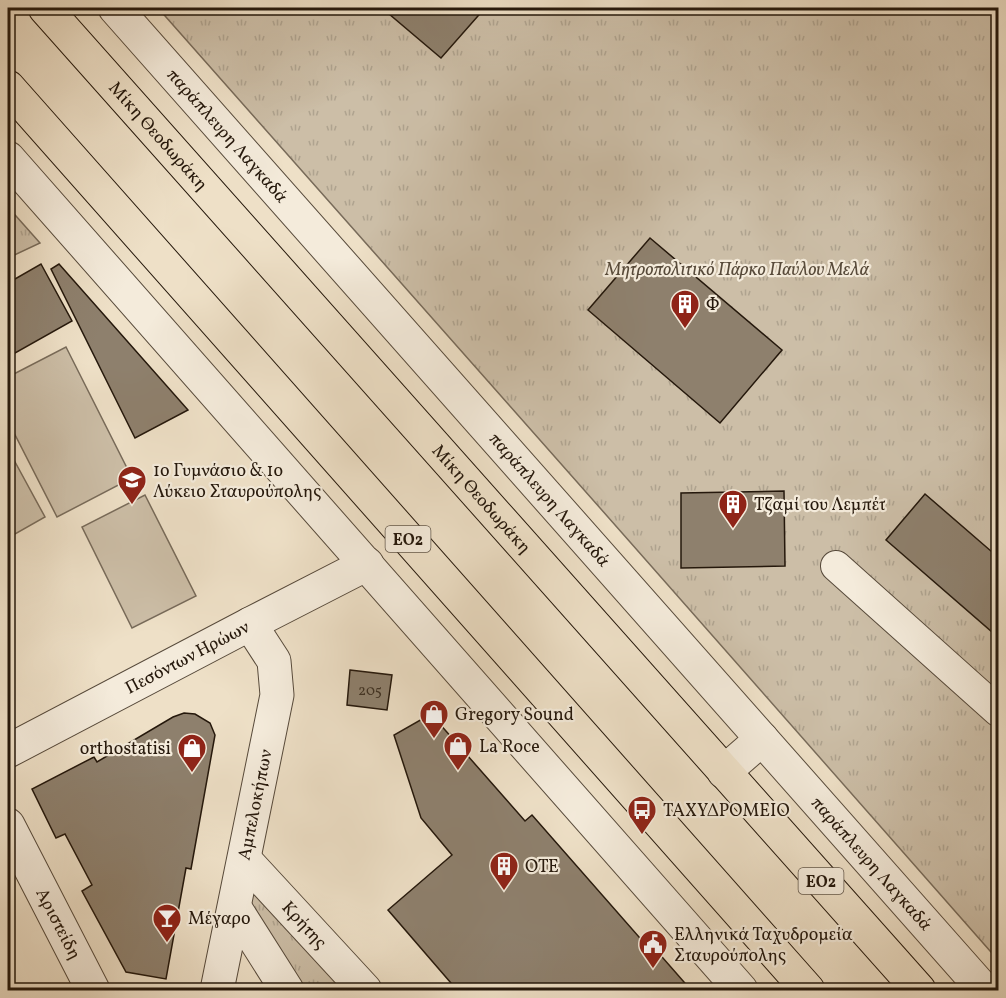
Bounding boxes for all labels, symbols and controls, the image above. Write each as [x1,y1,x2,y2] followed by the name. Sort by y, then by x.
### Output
[160,63,293,209] street label: παράπλευρη Λαγκαδά
[102,77,213,197] street label: Μίκη Θεοδωράκη
[604,258,870,283] park label: Μητροπολιτικό Πάρκο Παύλου Μελά
[669,288,701,330] building icon: Φ
[706,293,719,318] place label: Φ
[482,427,615,573] street label: παράπλευρη Λαγκαδά
[425,440,536,560] street label: Μίκη Θεοδωράκη
[153,459,321,505] place label: 1ο Γυμνάσιο & 1ο Λύκειο Σταυρούπολης
[116,464,148,506] school or university icon: 1ο Γυμνάσιο & 1ο Λύκειο Σταυρούπολης
[717,488,749,530] building icon: Τζαμί του Λεμπέτ
[754,493,886,518] place label: Τζαμί του Λεμπέτ
[386,526,430,552] road number: ΕΟ2
[121,615,254,701] street label: Πεσόντων Ηρώων
[358,681,382,702] house number: 205
[418,698,450,740] shop icon: Gregory Sound
[455,703,574,728] place label: Gregory Sound
[442,730,474,772] shop icon: La Roce
[176,732,208,774] shop icon: orthostatisi
[479,735,540,760] place label: La Roce
[80,737,171,762] place label: orthostatisi
[233,747,280,863] street label: Αμπελοκήπων
[804,791,937,937] street label: παράπλευρη Λαγκαδά
[626,794,658,836] bus stop icon: ΤΑΧΥΔΡΟΜΕΙΟ
[663,799,790,824] place label: ΤΑΧΥΔΡΟΜΕΙΟ
[488,850,520,892] building icon: ΟΤΕ
[525,855,559,880] place label: ΟΤΕ
[798,868,844,894] road number: ΕΟ2
[29,884,86,965] street label: Αριστείδη
[275,896,332,955] street label: Κρήτης
[151,902,183,944] bar icon: Μέγαρο
[188,907,250,932] place label: Μέγαρο
[674,923,853,969] place label: Ελληνικά Ταχυδρομεία Σταυρούπολης
[637,928,669,970] public building icon: Ελληνικά Ταχυδρομεία Σταυρούπολης

